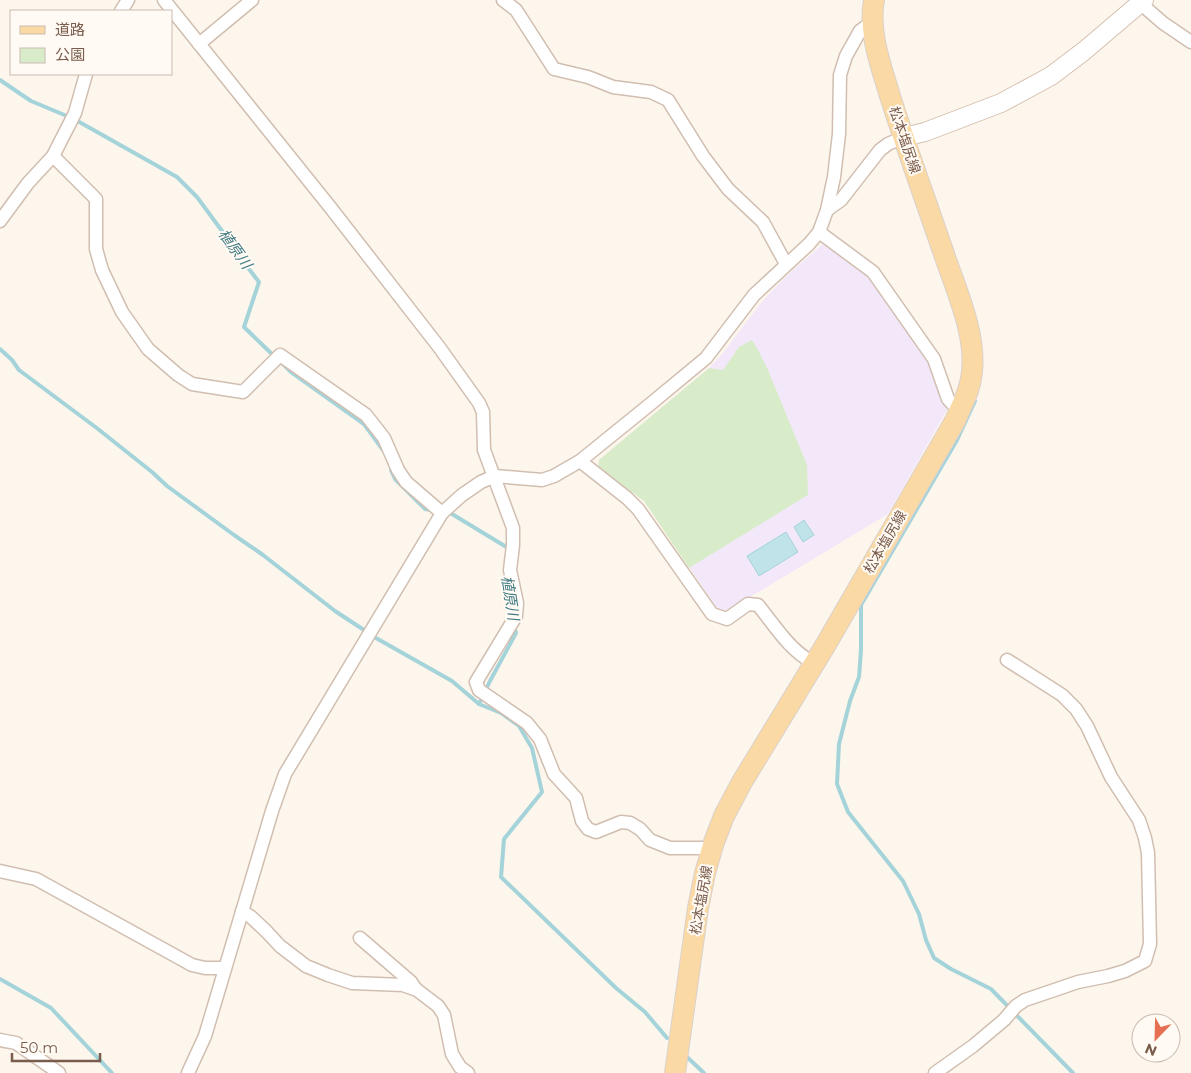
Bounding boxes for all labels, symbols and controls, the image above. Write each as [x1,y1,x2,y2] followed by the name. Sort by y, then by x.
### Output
[10,10,172,75] legend
[55,20,85,39] text: 道路
[55,45,85,64] text: 公園
[885,104,925,176] street label: 松本塩尻線
[214,225,257,274] water label: 植原川
[860,507,910,577] street label: 松本塩尻線
[498,574,524,624] water label: 植原川
[686,864,716,936] street label: 松本塩尻線
[1131,1013,1181,1063] north arrow
[12,1030,100,1062] scale bar
[20,1038,58,1057] text: 50 m
[1142,1039,1160,1060] text: N

